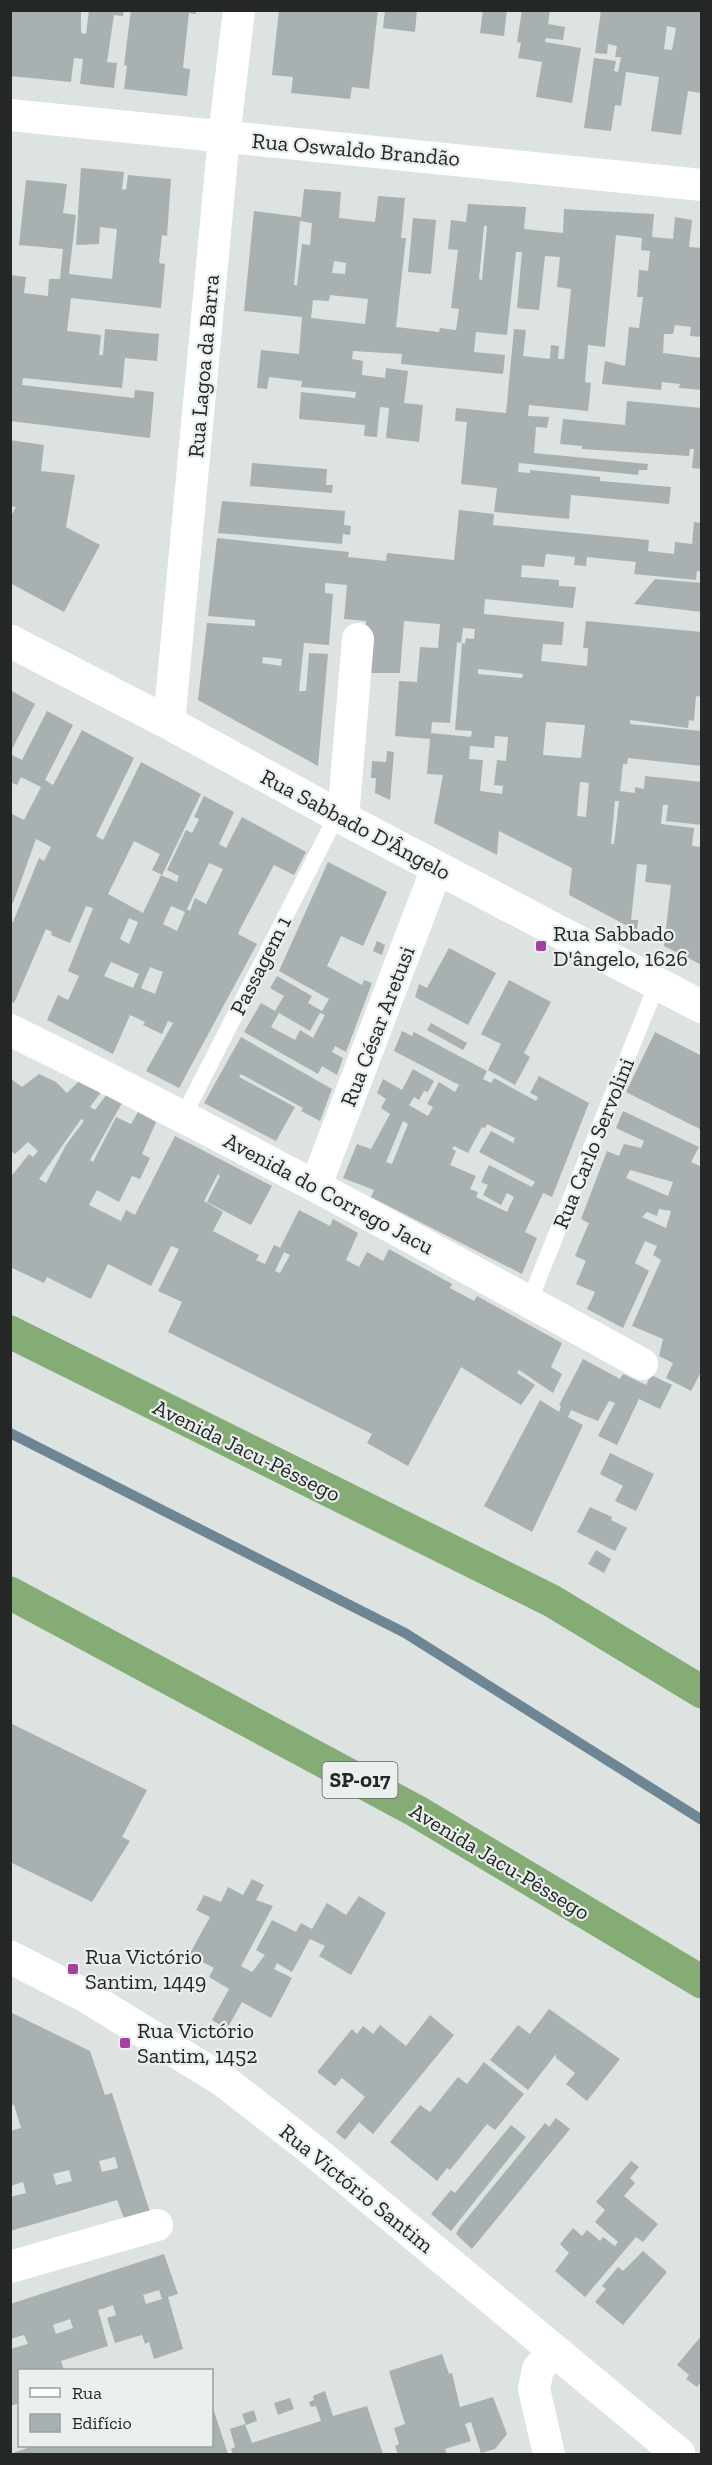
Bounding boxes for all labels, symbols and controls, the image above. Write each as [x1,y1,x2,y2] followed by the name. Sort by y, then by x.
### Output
[251,127,461,172] street label: Rua Oswaldo Brandão
[182,273,225,459] street label: Rua Lagoa da Barra
[256,763,455,886] street label: Rua Sabbado D'Ângelo
[224,911,297,1019] street label: Passagem 1
[553,920,688,972] place label: Rua Sabbado D'ângelo, 1626
[534,939,548,953] marker: Rua Sabbado D'ângelo, 1626
[334,942,420,1110] street label: Rua César Aretusi
[547,1054,640,1233] street label: Rua Carlo Servolini
[219,1127,439,1261] street label: Avenida do Corrego Jacu
[149,1393,345,1508] street label: Avenida Jacu-Pêssego
[322,1762,398,1798] road number: SP-017
[405,1797,595,1926] street label: Avenida Jacu-Pêssego
[85,1943,207,1995] place label: Rua Victório Santim, 1449
[66,1962,80,1976] marker: Rua Victório Santim, 1449
[137,2017,258,2069] place label: Rua Victório Santim, 1452
[118,2036,132,2050] marker: Rua Victório Santim, 1452
[274,2118,439,2259] street label: Rua Victório Santim
[18,2369,213,2447] legend
[72,2382,102,2404] text: Rua
[72,2412,132,2434] text: Edifício

